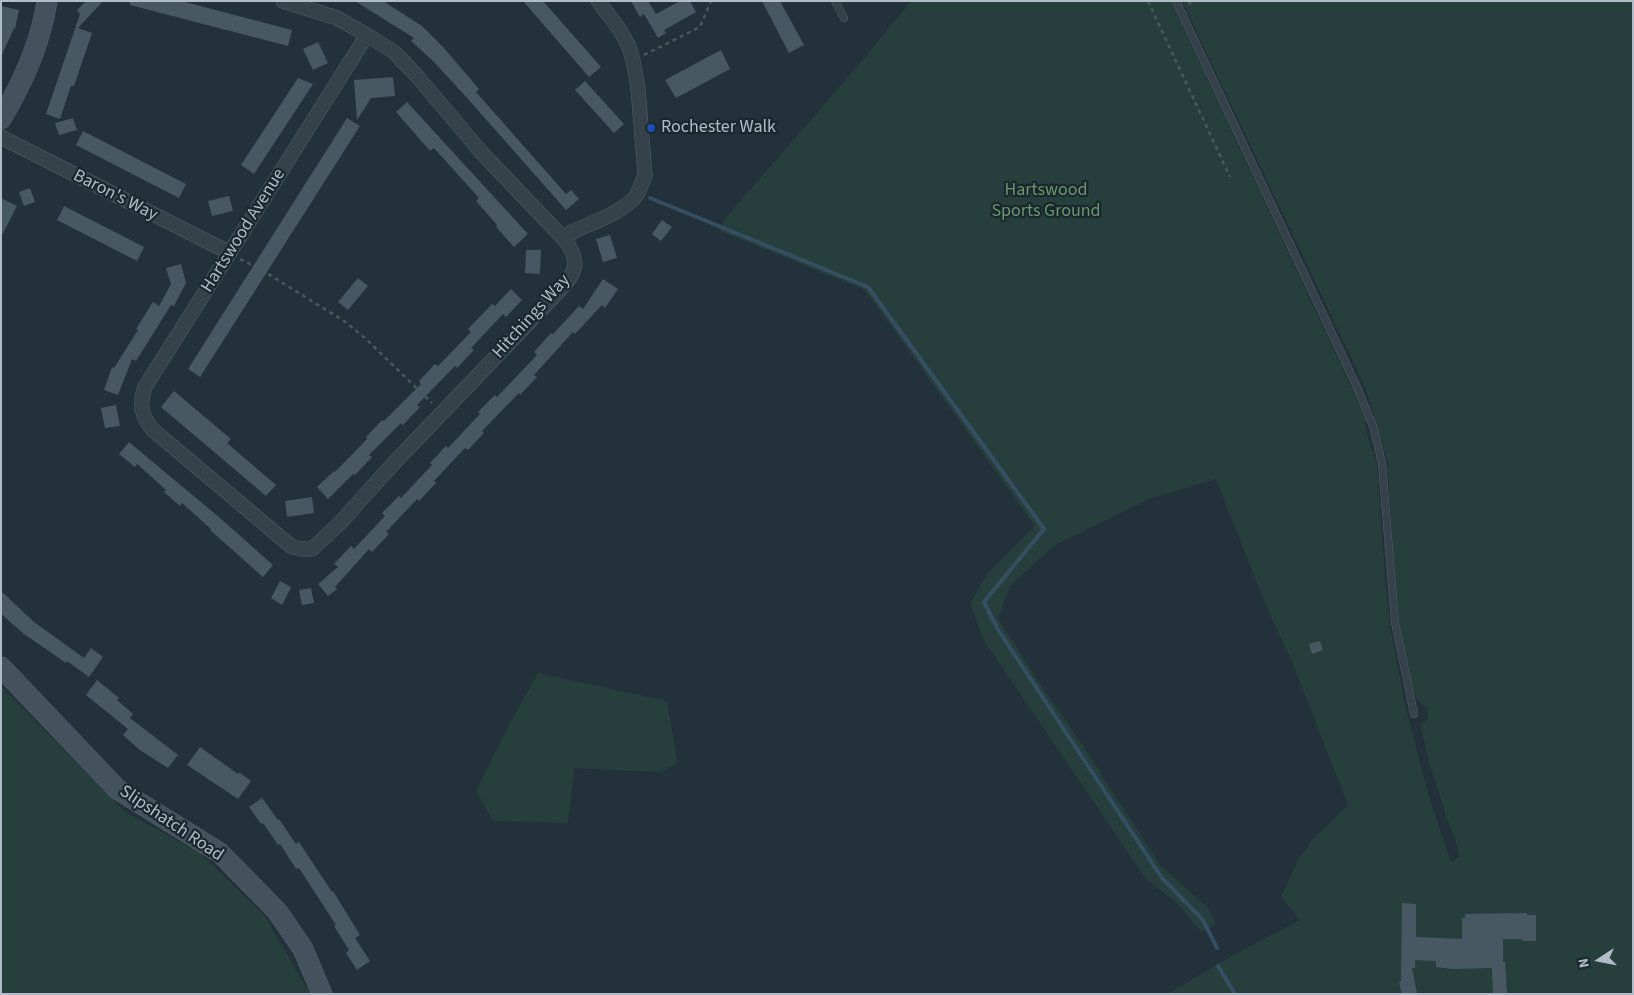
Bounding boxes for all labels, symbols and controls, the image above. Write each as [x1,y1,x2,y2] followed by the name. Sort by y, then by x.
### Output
[661,117,776,139] place label: Rochester Walk
[645,122,657,134] marker: Rochester Walk
[197,165,291,297] street label: Hartswood Avenue
[69,166,161,226] street label: Baron's Way
[991,180,1101,222] park label: Hartswood Sports Ground
[489,270,575,364] street label: Hitchings Way
[115,781,227,867] street label: Slipshatch Road
[1574,935,1624,985] north arrow
[1574,956,1595,969] text: N

